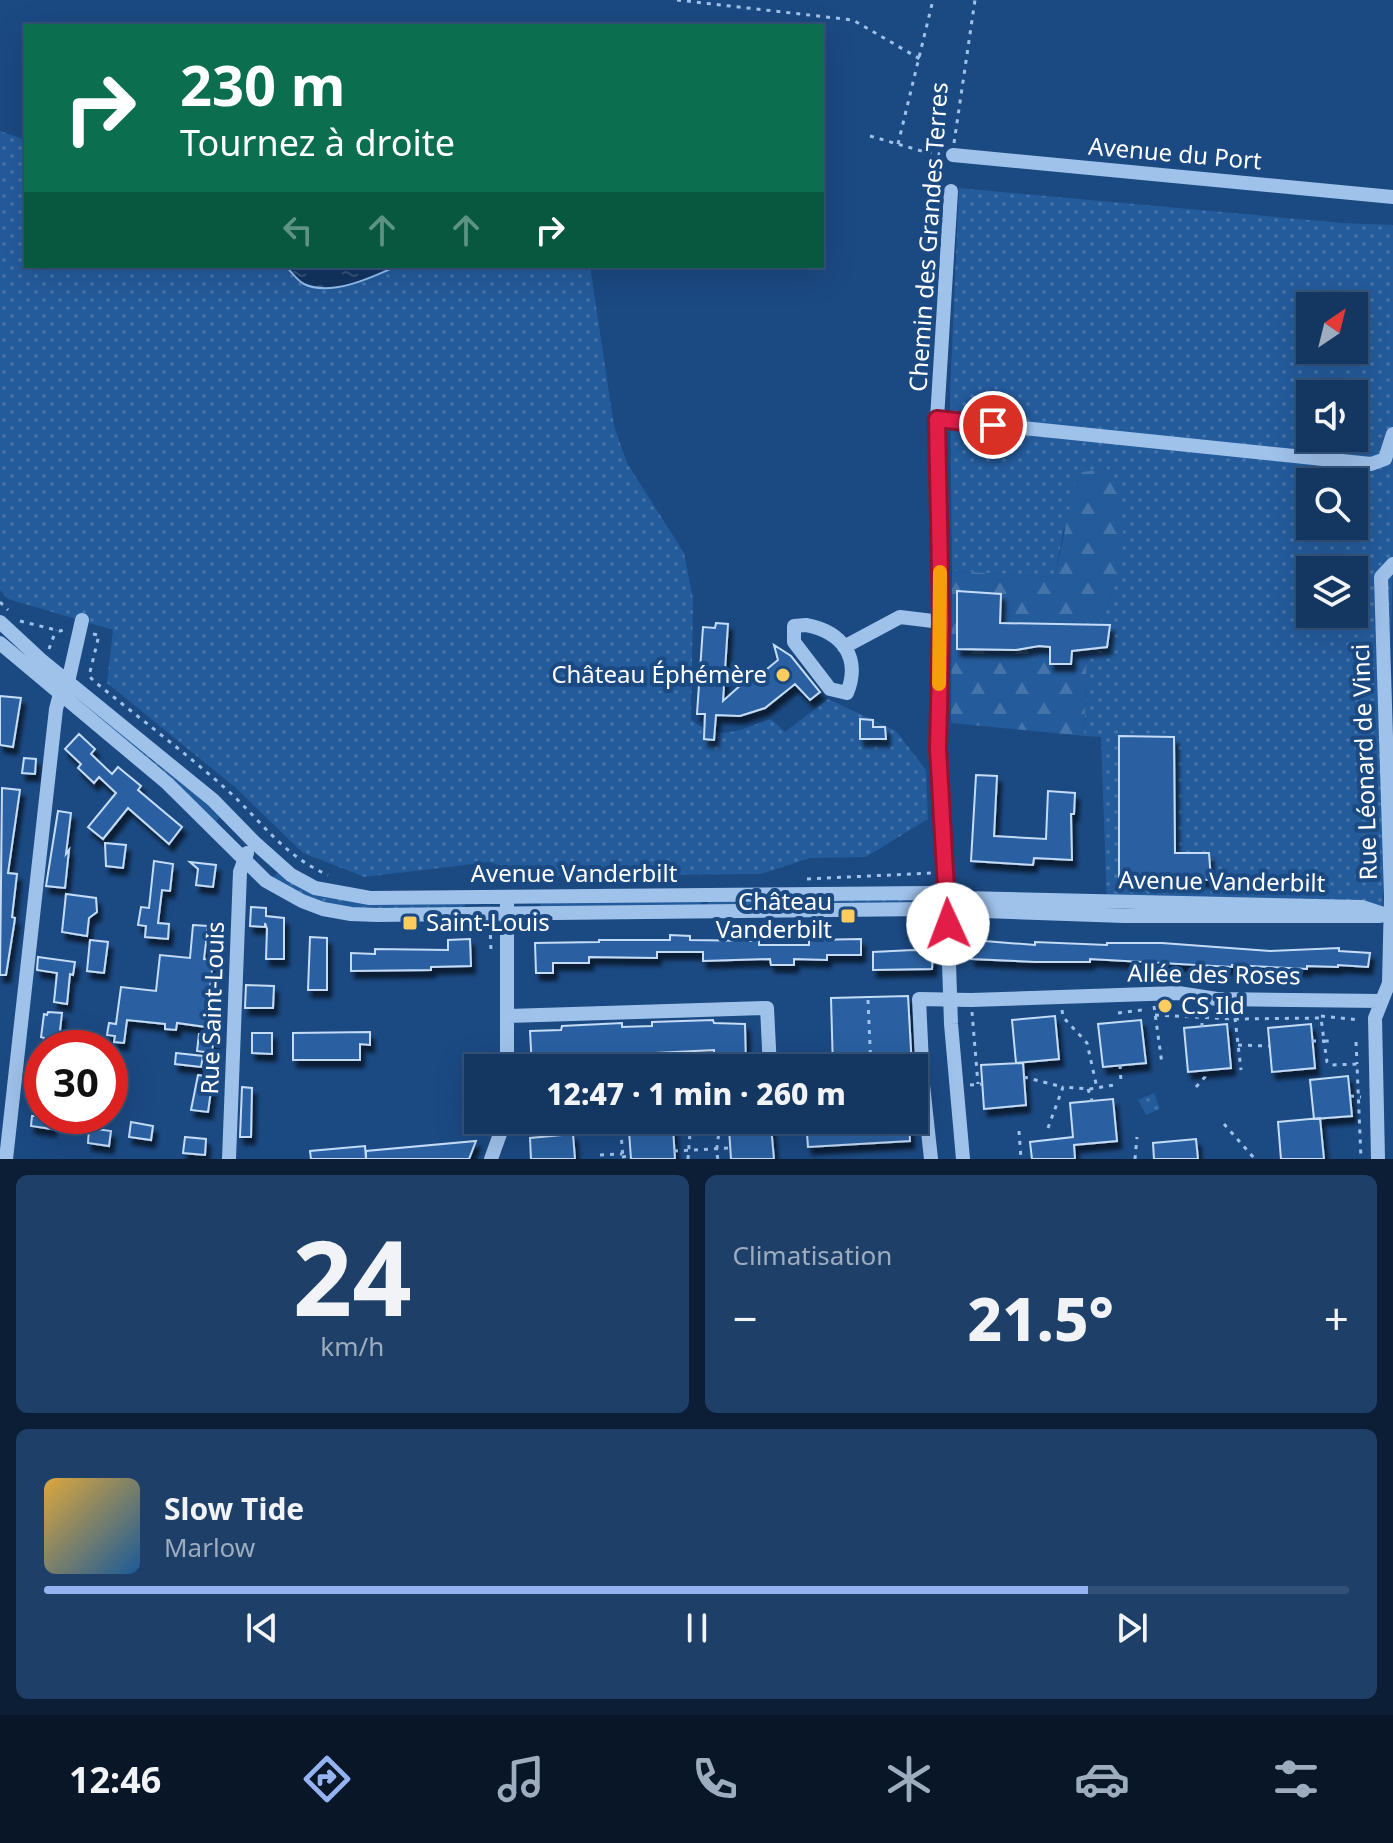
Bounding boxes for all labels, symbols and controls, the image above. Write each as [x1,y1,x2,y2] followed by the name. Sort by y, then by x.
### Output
[180,46,345,122] text: 230 m
[48,56,152,160] icon: right
[900,81,955,393] street label: Chemin des Grandes Terres
[180,118,455,167] text: Tournez à droite
[1087,128,1264,177] street label: Avenue du Port
[276,208,320,252] icon: left
[360,208,404,252] icon: ahead
[444,208,488,252] icon: ahead
[528,208,572,252] icon: right
[1296,292,1368,364] north arrow
[1296,292,1368,628] map controls
[1296,380,1368,452] button: sound
[959,391,1027,459] pin
[971,403,1015,447] icon: arrive
[1296,468,1368,540] button: search
[1296,556,1368,628] button: layers
[1343,643,1384,881] street label: Rue Léonard de Vinci
[551,657,767,690] place label: Château Éphémère
[774,666,792,684] marker: Château Éphémère
[471,856,678,889] street label: Avenue Vanderbilt
[1118,862,1326,899] street label: Avenue Vanderbilt
[906,882,990,966] position arrow
[716,884,832,945] place label: Château Vanderbilt
[426,905,550,938] place label: Saint-Louis
[839,907,857,925] marker: Château Vanderbilt
[401,914,419,932] marker: Saint-Louis
[192,921,231,1095] street label: Rue Saint-Louis
[1127,955,1301,992] street label: Allée des Roses
[1181,988,1245,1021] place label: CS Ild
[1156,997,1174,1015] marker: CS Ild
[24,1030,128,1134] speed limit sign: 30
[546,1073,846,1114] text: 12:47 · 1 min · 260 m
[293,1205,412,1346] text: 24
[733,1237,892,1273] text: Climatisation
[967,1277,1114,1359] text: 21.5°
[733,1288,758,1348] text: −
[1324,1288,1349,1348] text: +
[320,1328,384,1364] text: km/h
[164,1488,304,1529] text: Slow Tide
[164,1529,255,1565] text: Marlow
[240,1606,284,1650] icon: previous
[675,1606,719,1650] icon: pause
[1110,1606,1154,1650] icon: next
[299,1751,355,1807] icon: directions
[493,1751,549,1807] icon: music
[687,1751,743,1807] icon: phone
[881,1751,937,1807] icon: climate
[1074,1751,1130,1807] icon: car
[1268,1751,1324,1807] icon: filters
[69,1755,161,1804] text: 12:46

